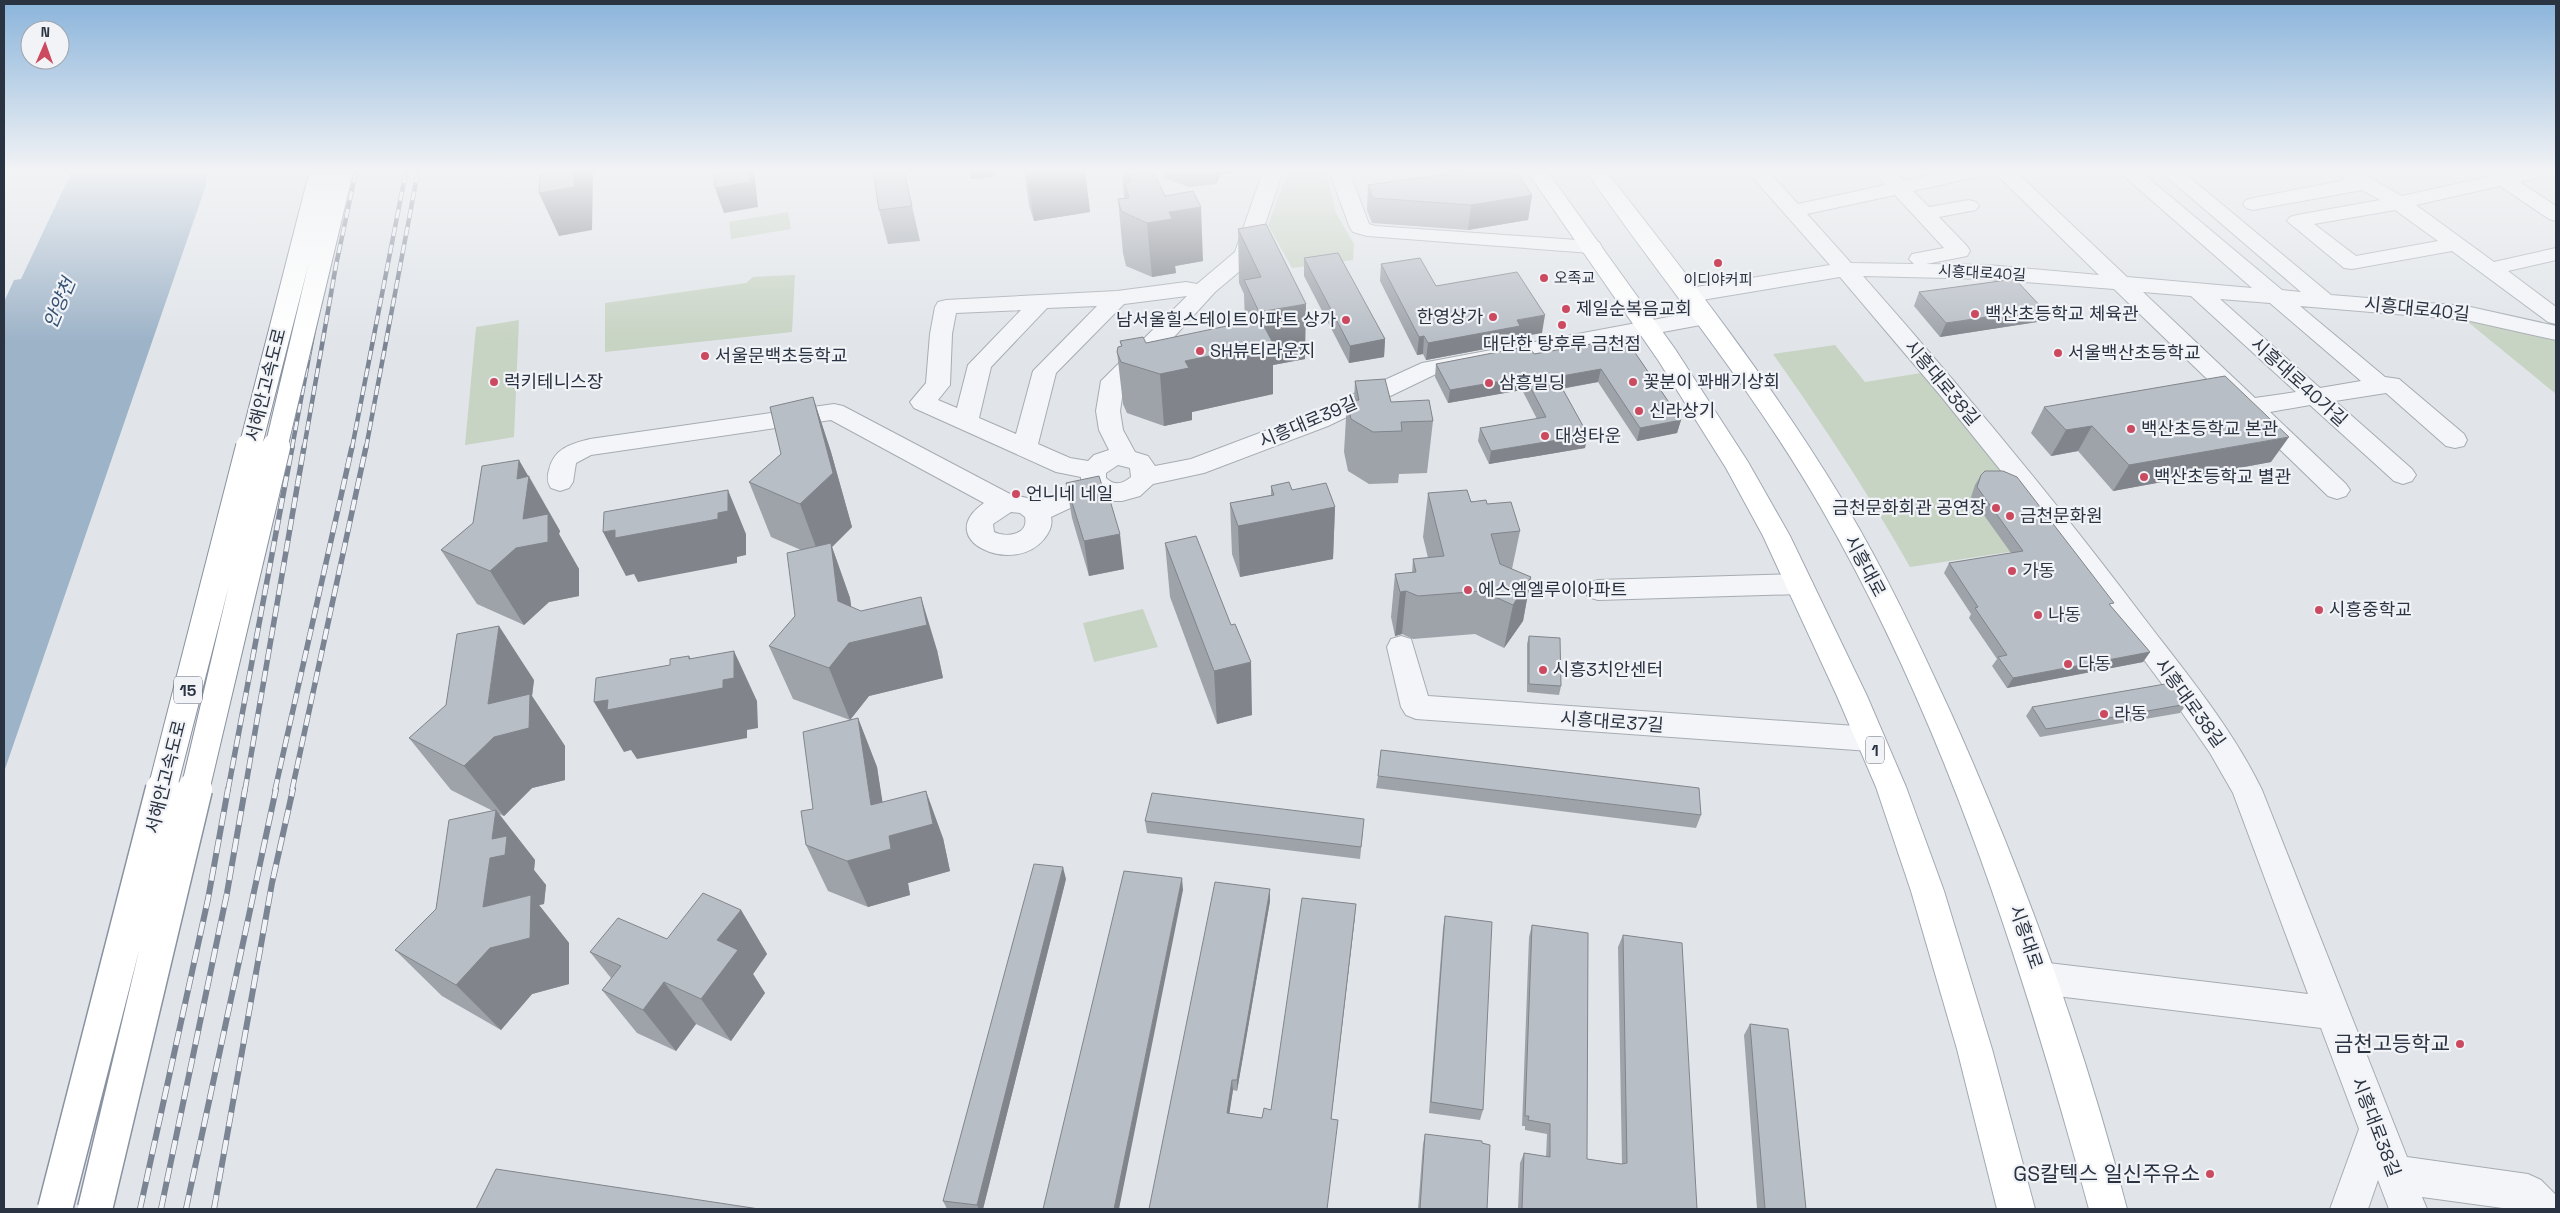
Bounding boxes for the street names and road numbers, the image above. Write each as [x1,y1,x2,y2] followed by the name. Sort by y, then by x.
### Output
[1938,261,2026,284] street label: 시흥대로40길
[2363,292,2471,325] street label: 시흥대로40길
[240,326,291,444] street label: 서해안고속도로
[2246,332,2352,431] street label: 시흥대로40가길
[1900,335,1985,430] street label: 시흥대로38길
[1255,391,1360,453] street label: 시흥대로39길
[1840,531,1891,600] street label: 시흥대로
[2150,654,2231,752] street label: 시흥대로38길
[174,676,202,704] road number: 15
[1559,706,1665,737] street label: 시흥대로37길
[140,718,191,836] street label: 서해안고속도로
[1866,736,1884,764] road number: 1
[2005,902,2048,972] street label: 시흥대로
[2347,1074,2406,1180] street label: 시흥대로38길

